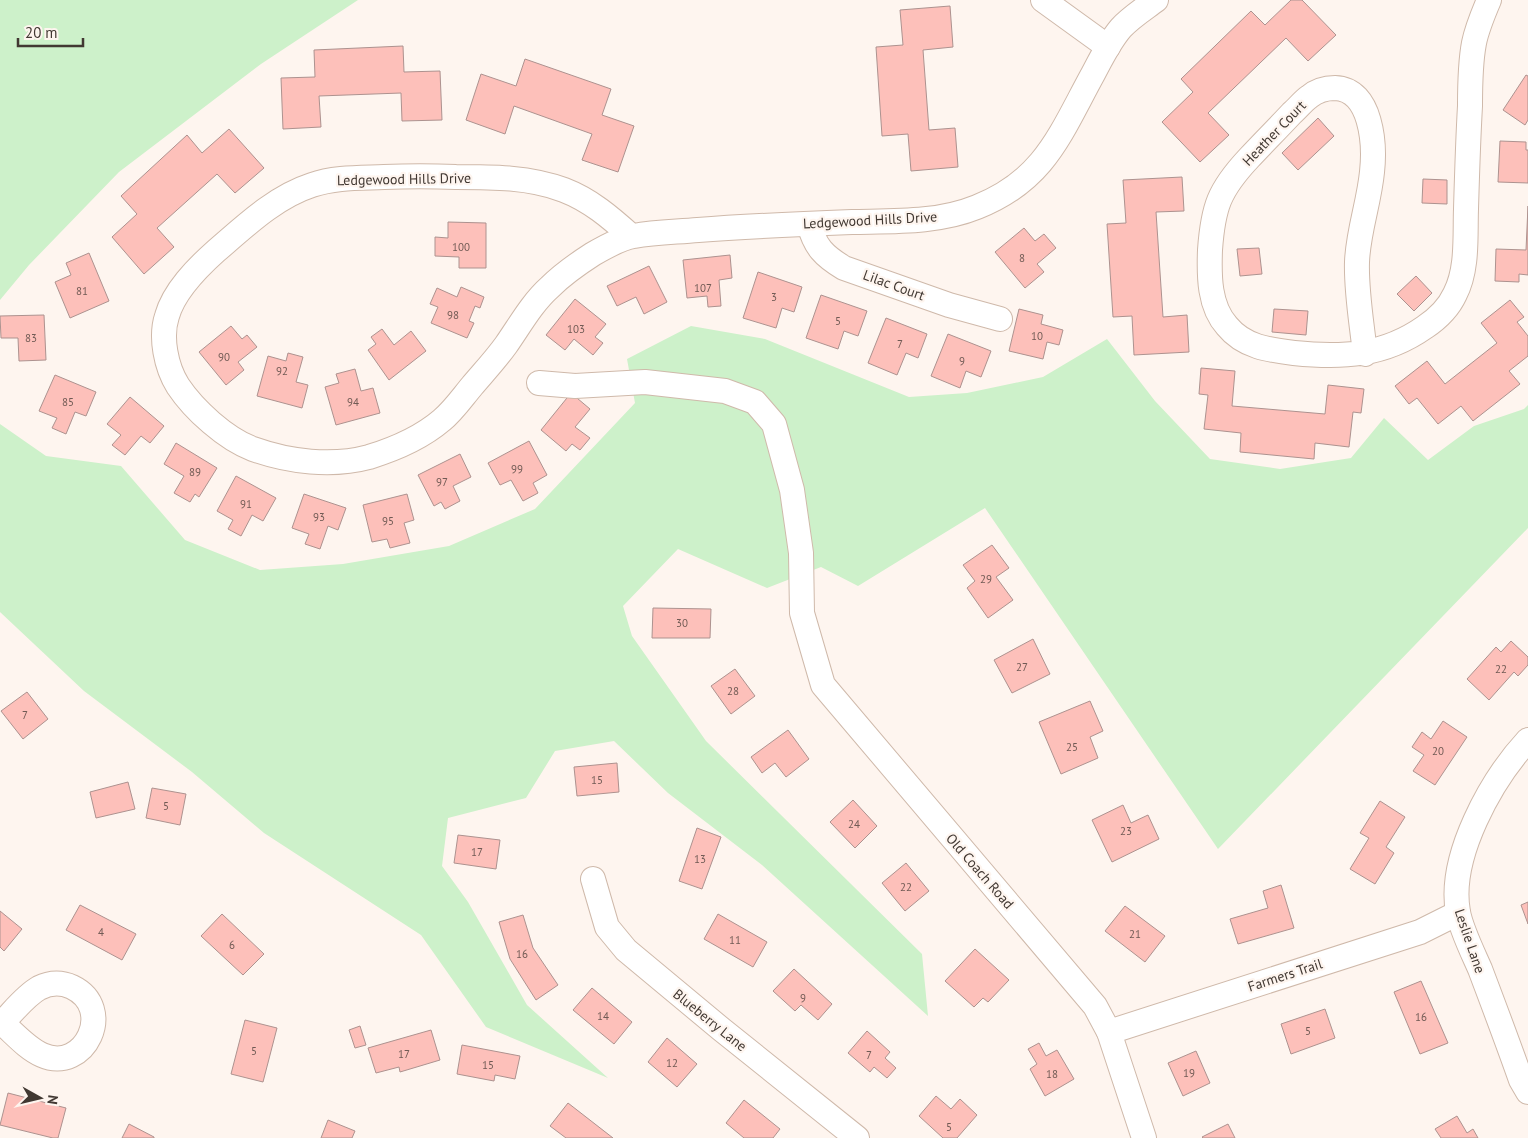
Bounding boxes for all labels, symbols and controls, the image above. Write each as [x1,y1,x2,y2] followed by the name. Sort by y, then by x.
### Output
[18,15,82,47] scale bar
[25,23,58,42] text: 20 m
[1238,96,1310,169] street label: Heather Court
[337,169,471,189] street label: Ledgewood Hills Drive
[802,207,938,233] street label: Ledgewood Hills Drive
[452,240,470,254] house number: 100
[1019,251,1025,265] house number: 8
[861,266,927,305] street label: Lilac Court
[694,281,712,295] house number: 107
[76,284,88,298] house number: 81
[771,290,777,304] house number: 3
[447,308,459,322] house number: 98
[835,314,841,328] house number: 5
[567,322,585,336] house number: 103
[1031,329,1043,343] house number: 10
[25,331,37,345] house number: 83
[897,337,903,351] house number: 7
[218,350,230,364] house number: 90
[959,354,965,368] house number: 9
[276,364,288,378] house number: 92
[62,395,74,409] house number: 85
[347,395,359,409] house number: 94
[511,462,523,476] house number: 99
[189,465,201,479] house number: 89
[436,475,448,489] house number: 97
[240,497,252,511] house number: 91
[313,510,325,524] house number: 93
[382,514,394,528] house number: 95
[980,572,992,586] house number: 29
[676,616,688,630] house number: 30
[1016,660,1028,674] house number: 27
[1495,662,1507,676] house number: 22
[727,684,739,698] house number: 28
[22,708,28,722] house number: 7
[1066,740,1078,754] house number: 25
[1432,744,1444,758] house number: 20
[591,773,603,787] house number: 15
[163,799,169,813] house number: 5
[848,817,860,831] house number: 24
[1120,824,1132,838] house number: 23
[942,830,1018,912] street label: Old Coach Road
[471,845,483,859] house number: 17
[694,852,706,866] house number: 13
[900,880,912,894] house number: 22
[1451,906,1489,976] street label: Leslie Lane
[98,925,104,939] house number: 4
[1129,927,1141,941] house number: 21
[729,933,741,947] house number: 11
[229,938,235,952] house number: 6
[516,947,528,961] house number: 16
[1245,955,1325,995] street label: Farmers Trail
[670,985,750,1055] street label: Blueberry Lane
[800,991,806,1005] house number: 9
[597,1009,609,1023] house number: 14
[1415,1010,1427,1024] house number: 16
[1305,1024,1311,1038] house number: 5
[251,1044,257,1058] house number: 5
[398,1047,410,1061] house number: 17
[866,1048,872,1062] house number: 7
[666,1056,678,1070] house number: 12
[482,1058,494,1072] house number: 15
[1183,1066,1195,1080] house number: 19
[1046,1067,1058,1081] house number: 18
[15,1073,65,1123] north arrow
[43,1094,62,1106] text: N
[946,1120,952,1134] house number: 5

